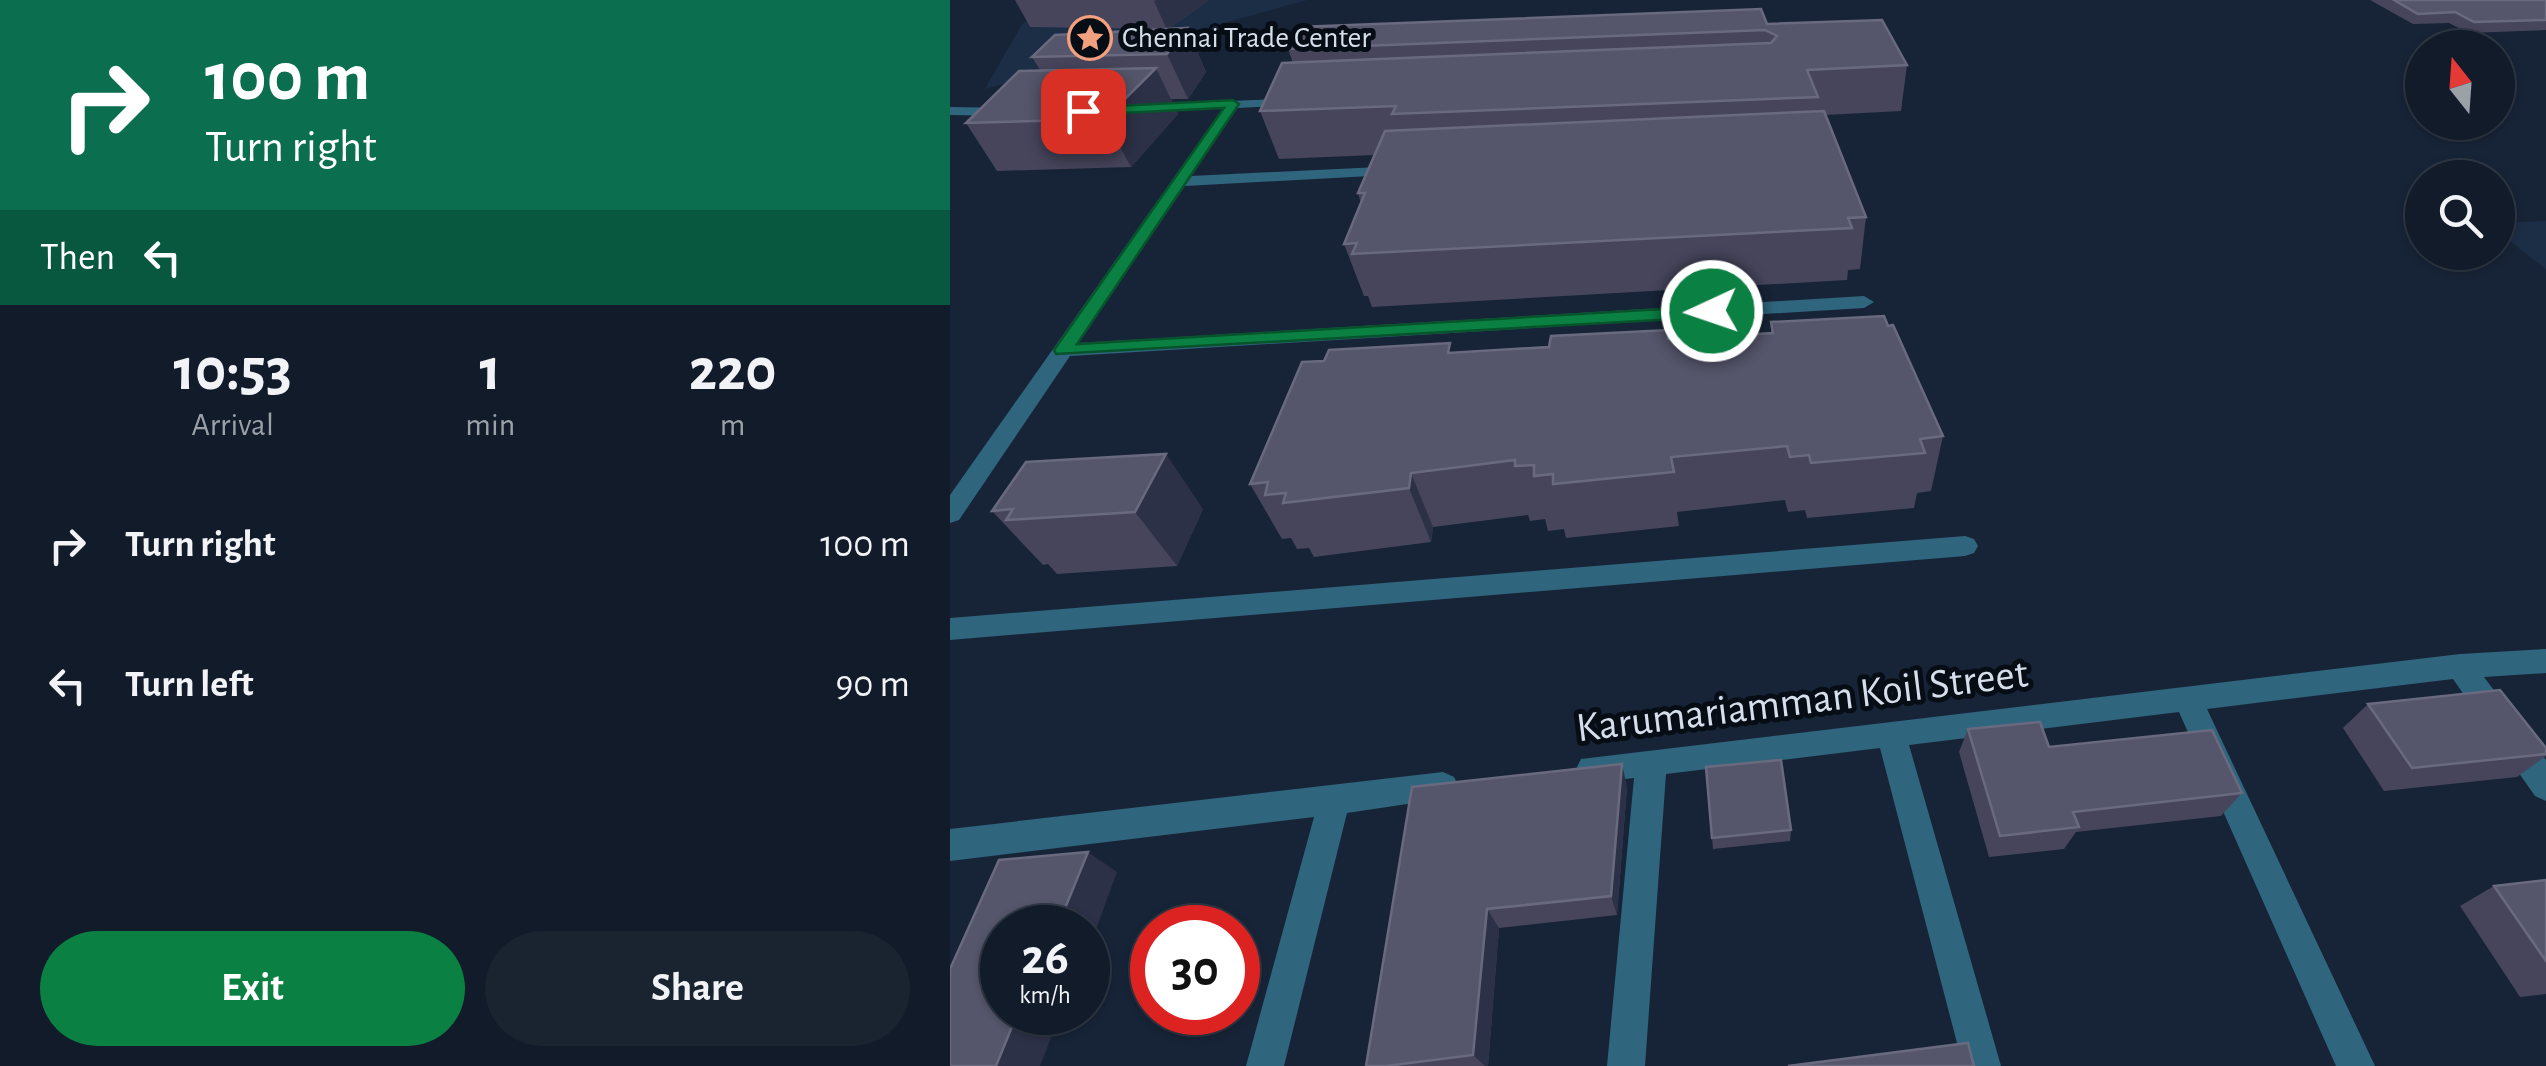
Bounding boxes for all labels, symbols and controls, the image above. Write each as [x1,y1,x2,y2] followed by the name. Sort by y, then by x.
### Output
[1067,15,1113,61] place icon: Chennai Trade Center
[1122,23,1371,53] place label: Chennai Trade Center
[2405,30,2515,140] north arrow
[2405,30,2515,270] map controls
[40,40,170,170] icon: right
[205,43,370,113] text: 100 m
[1041,69,1126,154] pin
[1056,84,1111,139] icon: arrive
[205,125,377,170] text: Turn right
[2405,160,2515,270] button: search
[135,230,190,285] icon: left
[40,239,115,277] text: Then
[1660,259,1764,363] position arrow
[173,341,292,401] text: 10:53
[479,341,501,401] text: 1
[689,341,776,401] text: 220
[192,409,274,441] text: Arrival
[465,409,515,441] text: min
[720,409,745,441] text: m
[40,518,95,573] icon: right
[125,526,275,564] text: Turn right
[820,526,910,564] text: 100 m
[1574,652,2030,750] street label: Karumariamman Koil Street
[40,658,95,713] icon: left
[125,666,253,704] text: Turn left
[835,666,910,704] text: 90 m
[1130,905,1260,1035] speed limit sign: 30
[40,931,465,1046] button: Exit
[485,931,910,1046] button: Share
[1021,933,1069,983] text: 26
[1019,983,1071,1008] text: km/h

